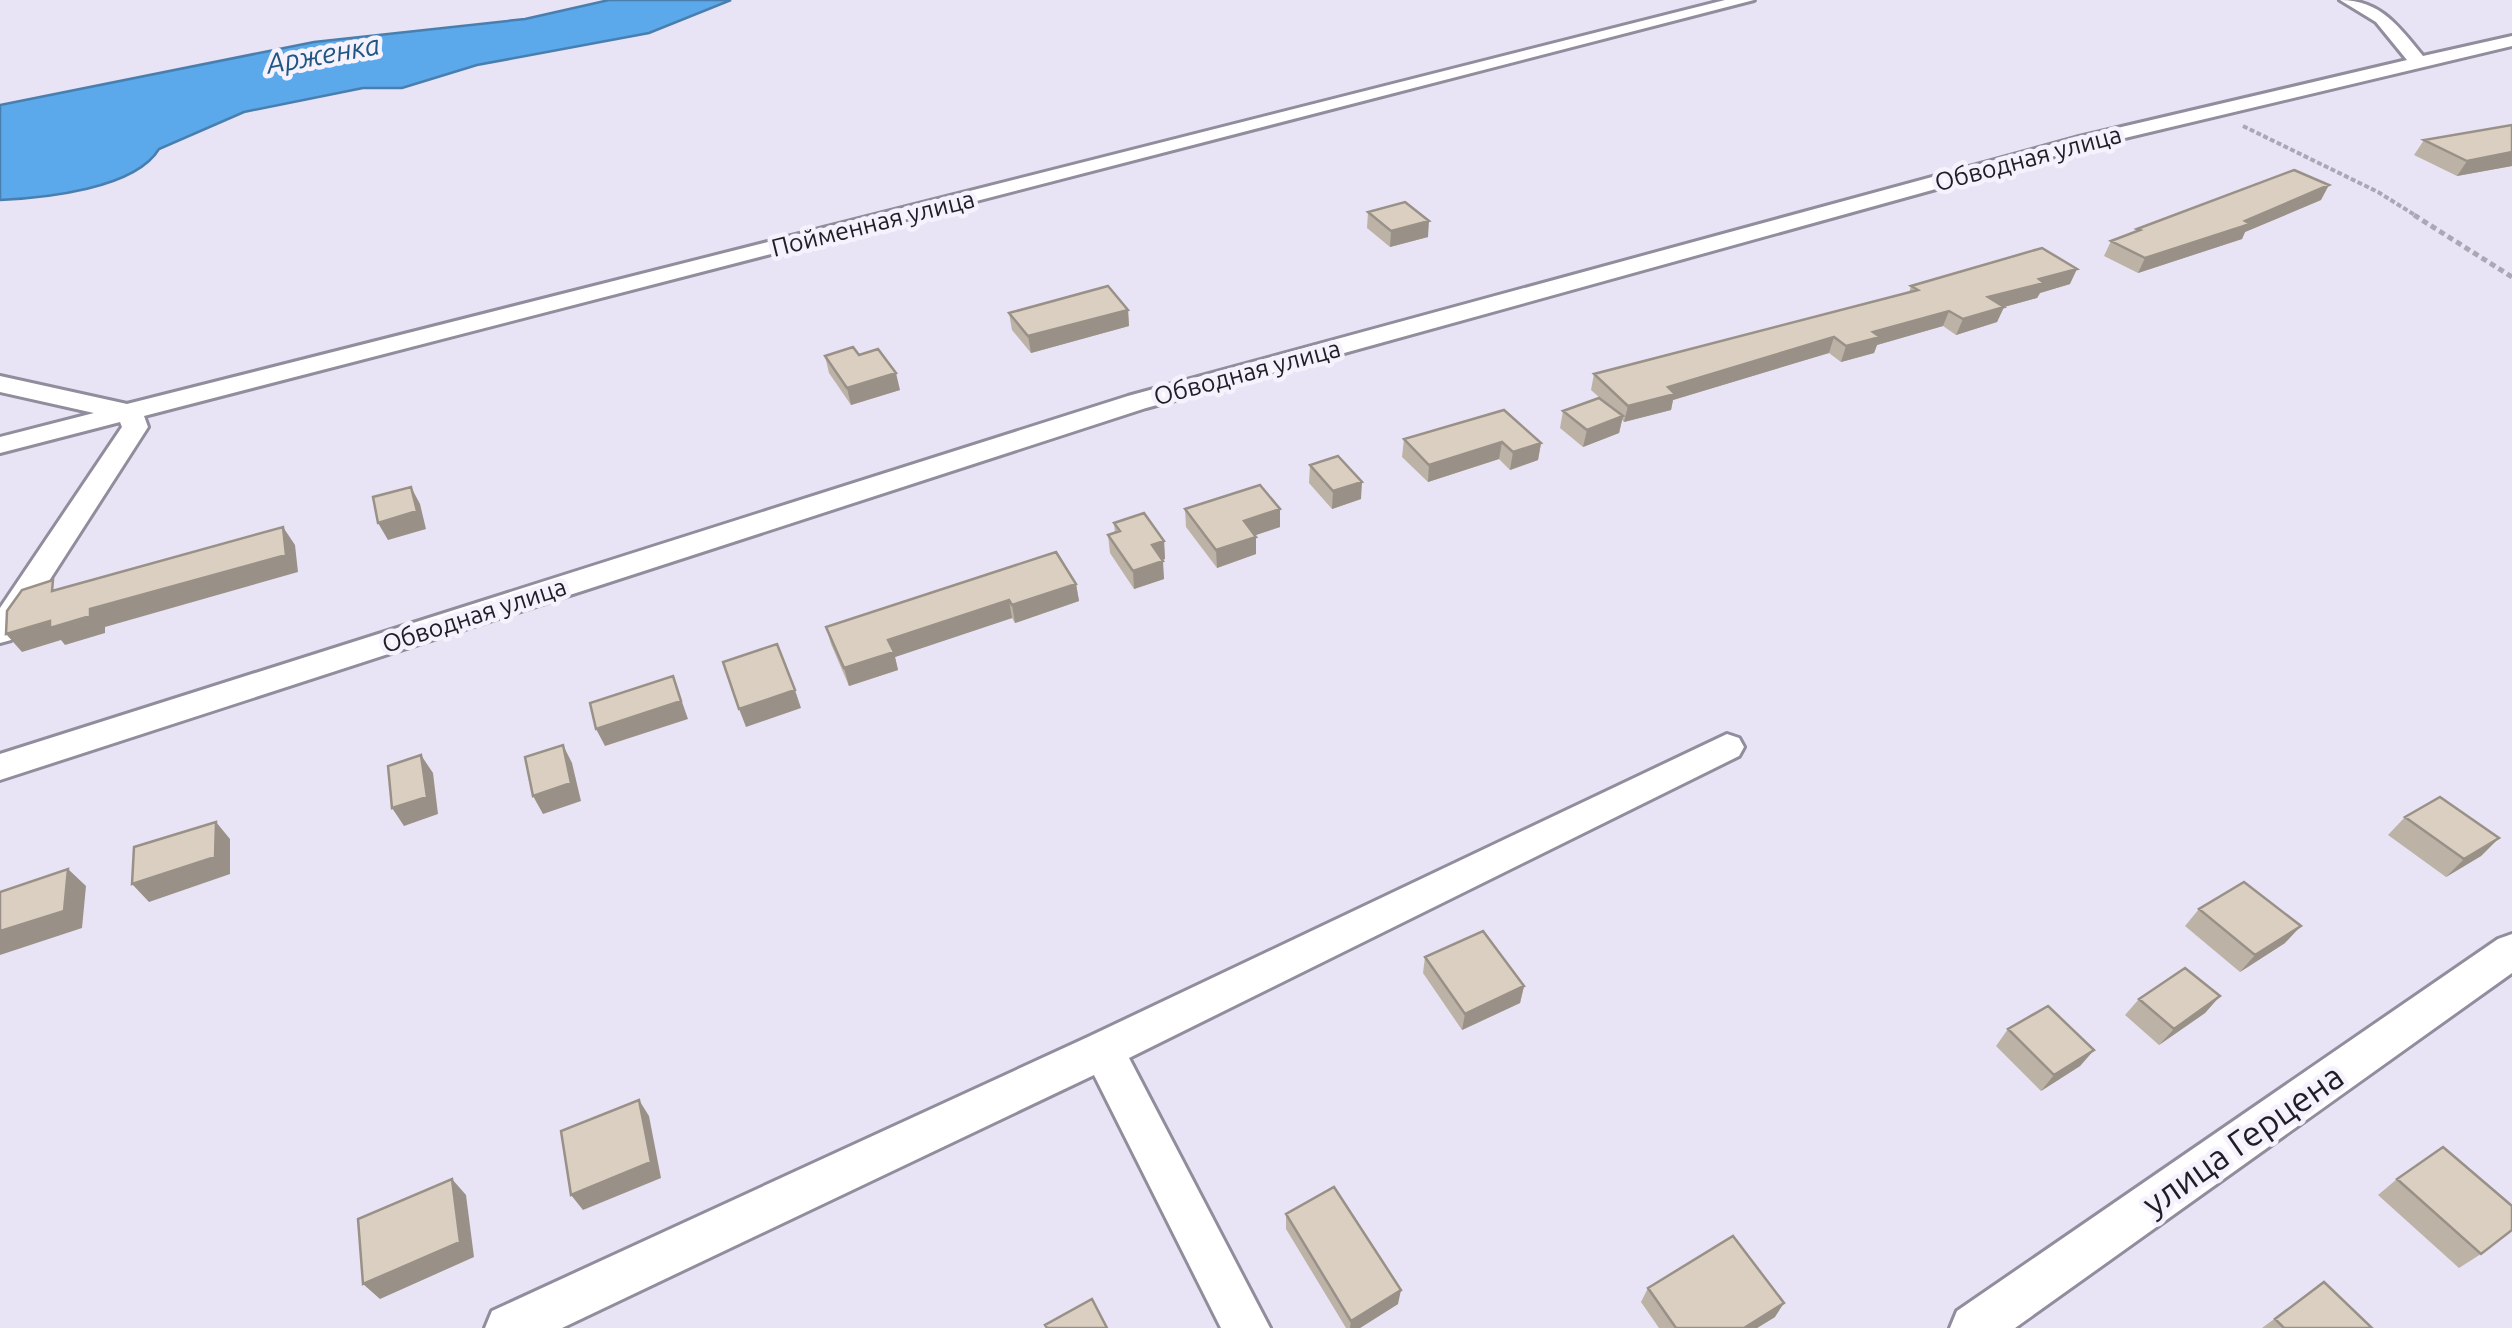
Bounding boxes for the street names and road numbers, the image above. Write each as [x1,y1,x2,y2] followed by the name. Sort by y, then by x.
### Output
[1932,120,2124,196] street label: Обводная улица
[769,184,977,262] street label: Пойменная улица
[1151,334,1343,410] street label: Обводная улица
[378,572,570,658] street label: Обводная улица
[2134,1055,2350,1223] street label: улица Герцена

